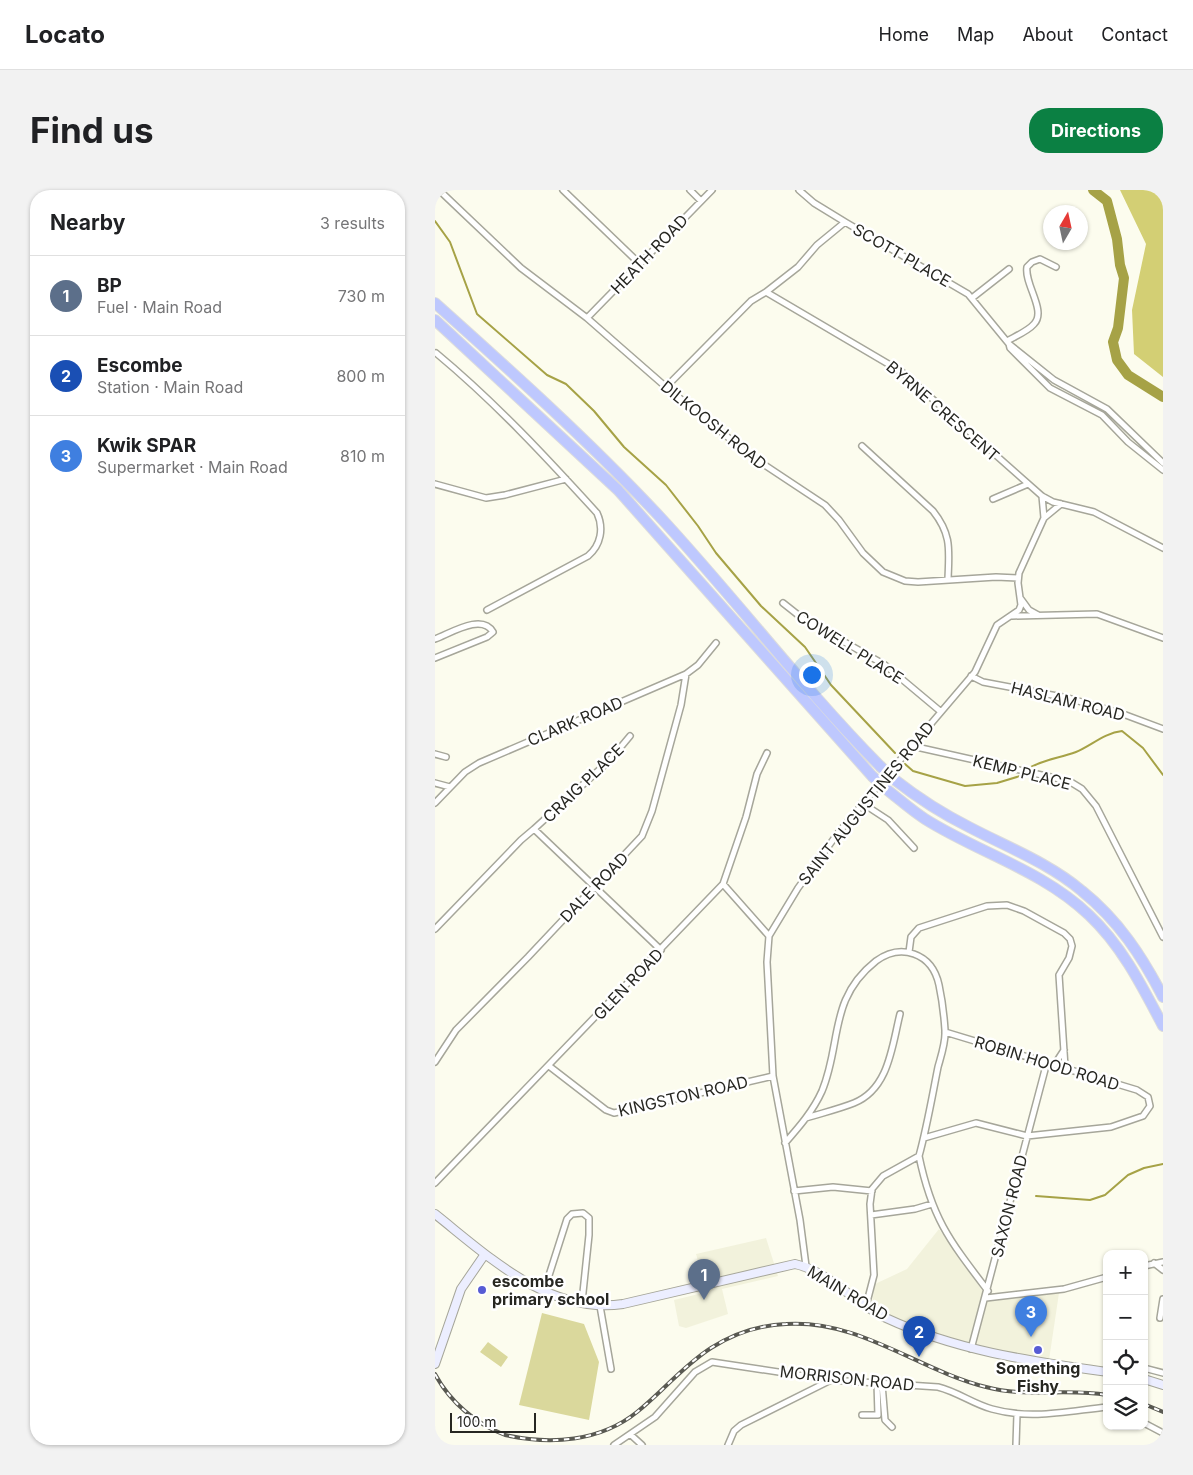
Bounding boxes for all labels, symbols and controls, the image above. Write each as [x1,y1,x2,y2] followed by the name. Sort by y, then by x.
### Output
[25,20,105,49] text: Locato
[879,24,929,45] text: Home
[957,24,994,45] text: Map
[1022,24,1073,45] text: About
[1101,24,1168,45] text: Contact
[1029,108,1163,153] button: Directions
[30,109,154,151] text: Find us
[1043,205,1088,250] north arrow
[50,210,125,235] text: Nearby
[606,210,692,298] street label: HEATH ROAD
[320,213,385,233] text: 3 results
[849,219,955,291] street label: SCOTT PLACE
[97,274,122,297] text: BP
[63,286,69,306] text: 1
[338,286,385,306] text: 730 m
[97,297,222,317] text: Fuel · Main Road
[97,354,183,377] text: Escombe
[882,356,1004,466] street label: BYRNE CRESCENT
[61,366,71,386] text: 2
[336,366,385,386] text: 800 m
[657,376,771,474] street label: DILKOOSH ROAD
[97,377,243,397] text: Station · Main Road
[97,434,196,457] text: Kwik SPAR
[61,446,71,466] text: 3
[340,446,385,466] text: 810 m
[97,457,288,477] text: Supermarket · Main Road
[793,606,907,688] street label: COWELL PLACE
[799,662,825,688] your location
[1009,677,1127,725] street label: HASLAM ROAD
[524,692,626,750] street label: CLARK ROAD
[794,717,938,889] street label: SAINT AUGUSTINES ROAD
[538,739,628,827] street label: CRAIG PLACE
[971,750,1073,794] street label: KEMP PLACE
[556,848,632,926] street label: DALE ROAD
[589,944,667,1024] street label: GLEN ROAD
[972,1031,1122,1095] street label: ROBIN HOOD ROAD
[616,1071,750,1121] street label: KINGSTON ROAD
[987,1153,1031,1259] street label: SAXON ROAD
[1103,1250,1148,1430] map controls
[1103,1250,1148,1295] button: +
[688,1259,720,1300] pin: 1
[804,1261,892,1325] street label: MAIN ROAD
[492,1271,609,1309] place label: escombe primary school
[476,1284,488,1296] marker: escombe primary school
[1103,1295,1148,1340] button: −
[1015,1296,1047,1337] pin: 3
[903,1316,935,1357] pin: 2
[1103,1340,1148,1385] button: locate
[1032,1344,1044,1356] marker: Something Fishy
[996,1358,1080,1396] place label: Something Fishy
[779,1361,915,1395] street label: MORRISON ROAD
[1103,1385,1148,1430] button: layers
[450,1410,536,1433] scale bar
[457,1413,497,1430] text: 100 m

